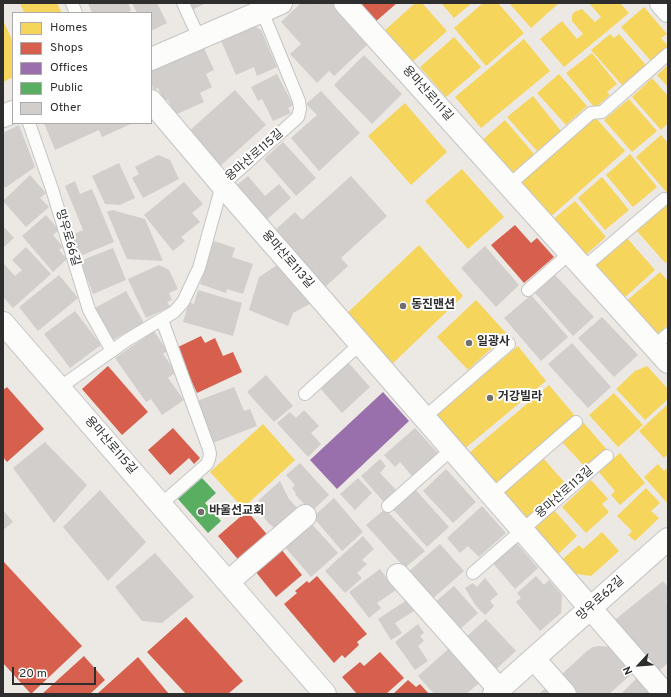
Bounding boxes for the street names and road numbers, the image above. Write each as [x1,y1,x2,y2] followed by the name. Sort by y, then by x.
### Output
[399,64,455,124] street label: 용마산로111길
[223,127,287,185] street label: 용마산로115길
[52,208,82,268] street label: 망우로66길
[258,228,316,292] street label: 용마산로113길
[81,414,139,478] street label: 용마산로115길
[533,464,597,522] street label: 용마산로113길
[574,574,628,624] street label: 망우로62길

